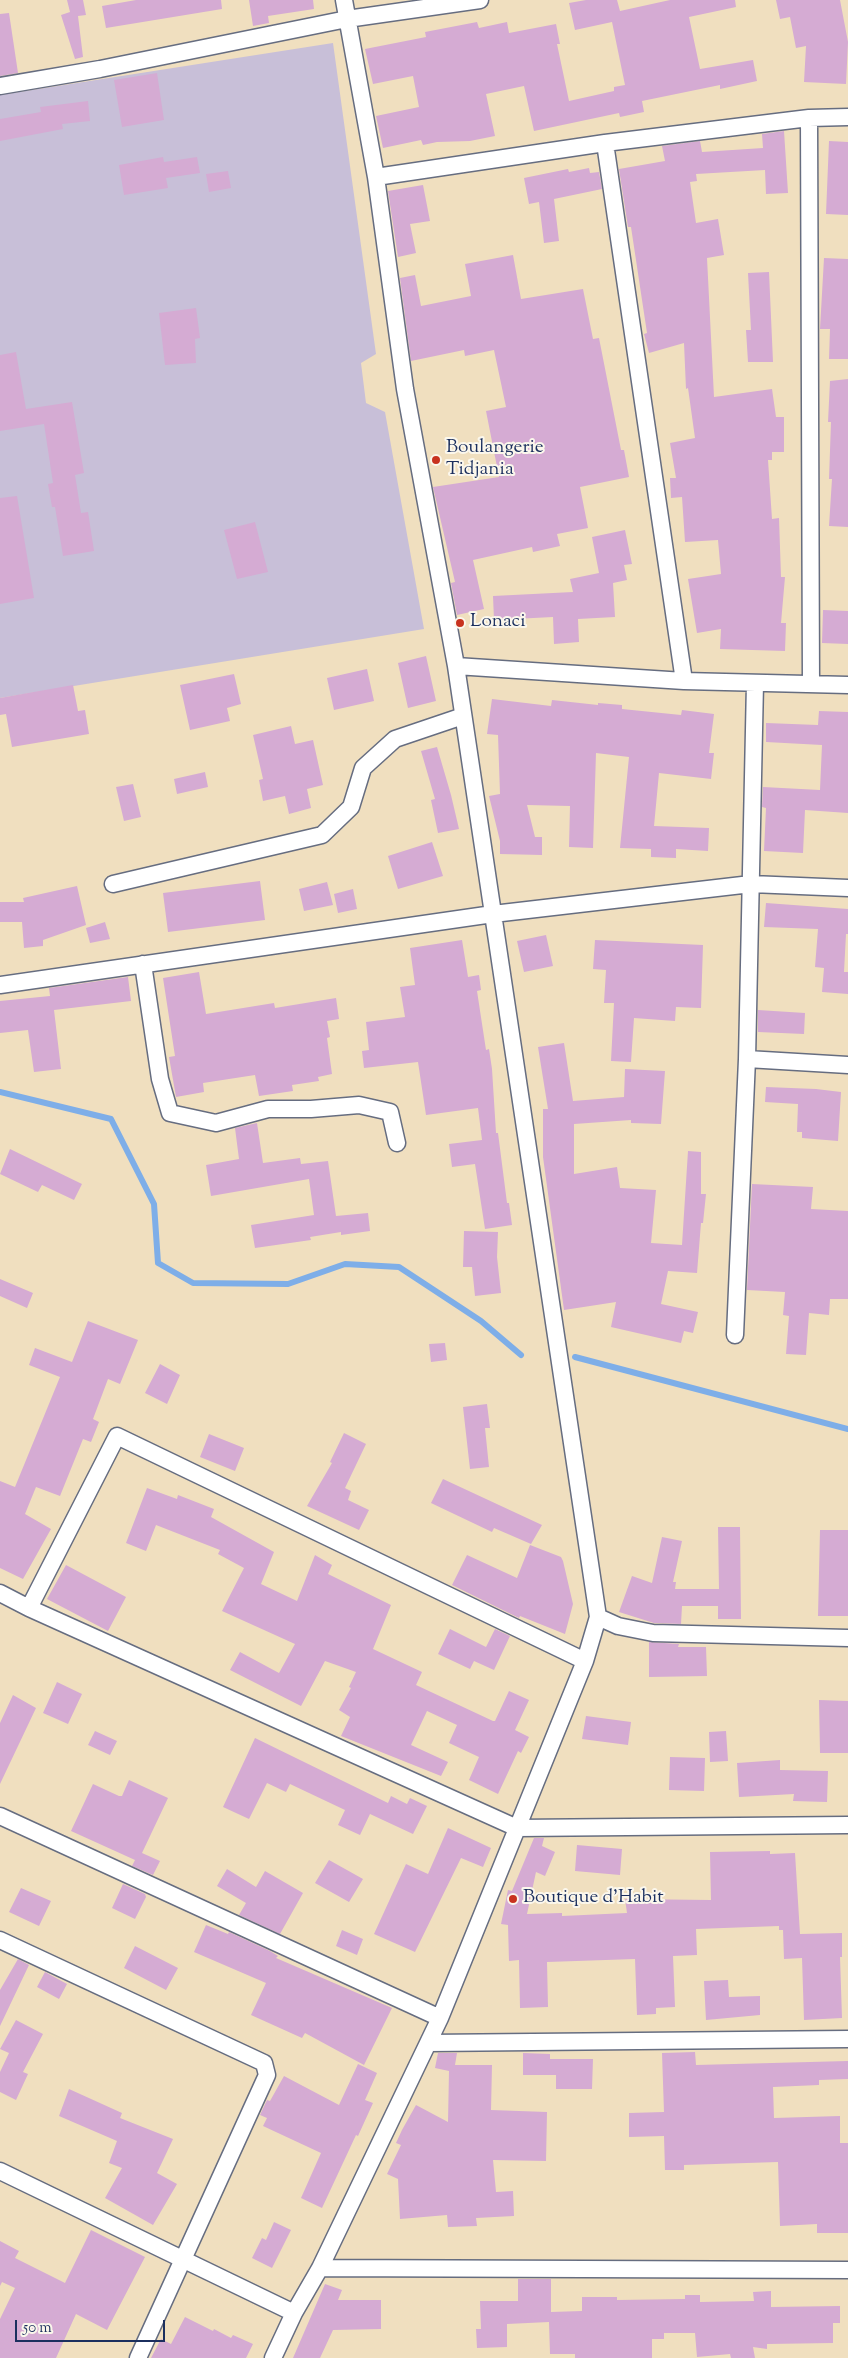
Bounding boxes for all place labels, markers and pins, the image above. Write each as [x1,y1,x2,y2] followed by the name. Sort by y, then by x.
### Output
[446,438,544,482] place label: Boulangerie Tidjania
[430,454,442,466] marker: Boulangerie Tidjania
[470,612,526,634] place label: Lonaci
[454,617,466,629] marker: Lonaci
[523,1888,664,1910] place label: Boutique d'Habit
[507,1893,519,1905] marker: Boutique d'Habit

